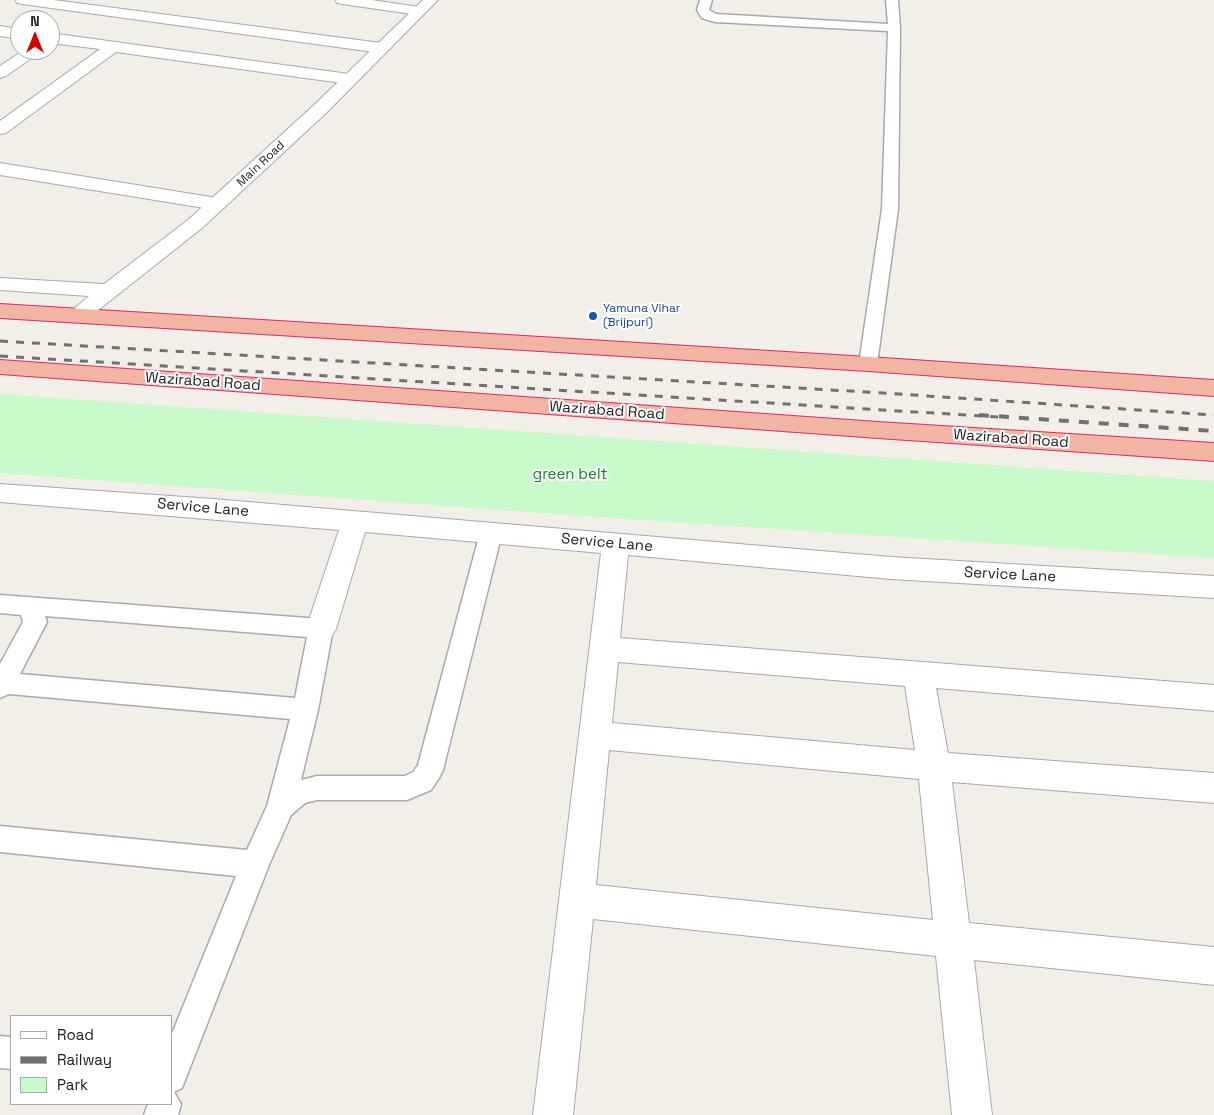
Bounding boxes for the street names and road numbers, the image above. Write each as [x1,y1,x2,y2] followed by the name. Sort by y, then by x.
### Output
[234,138,288,190] street label: Main Road
[145,369,261,395] street label: Wazirabad Road
[549,398,665,424] street label: Wazirabad Road
[953,426,1069,452] street label: Wazirabad Road
[156,495,250,521] street label: Service Lane
[560,530,654,556] street label: Service Lane
[964,564,1056,586] street label: Service Lane

